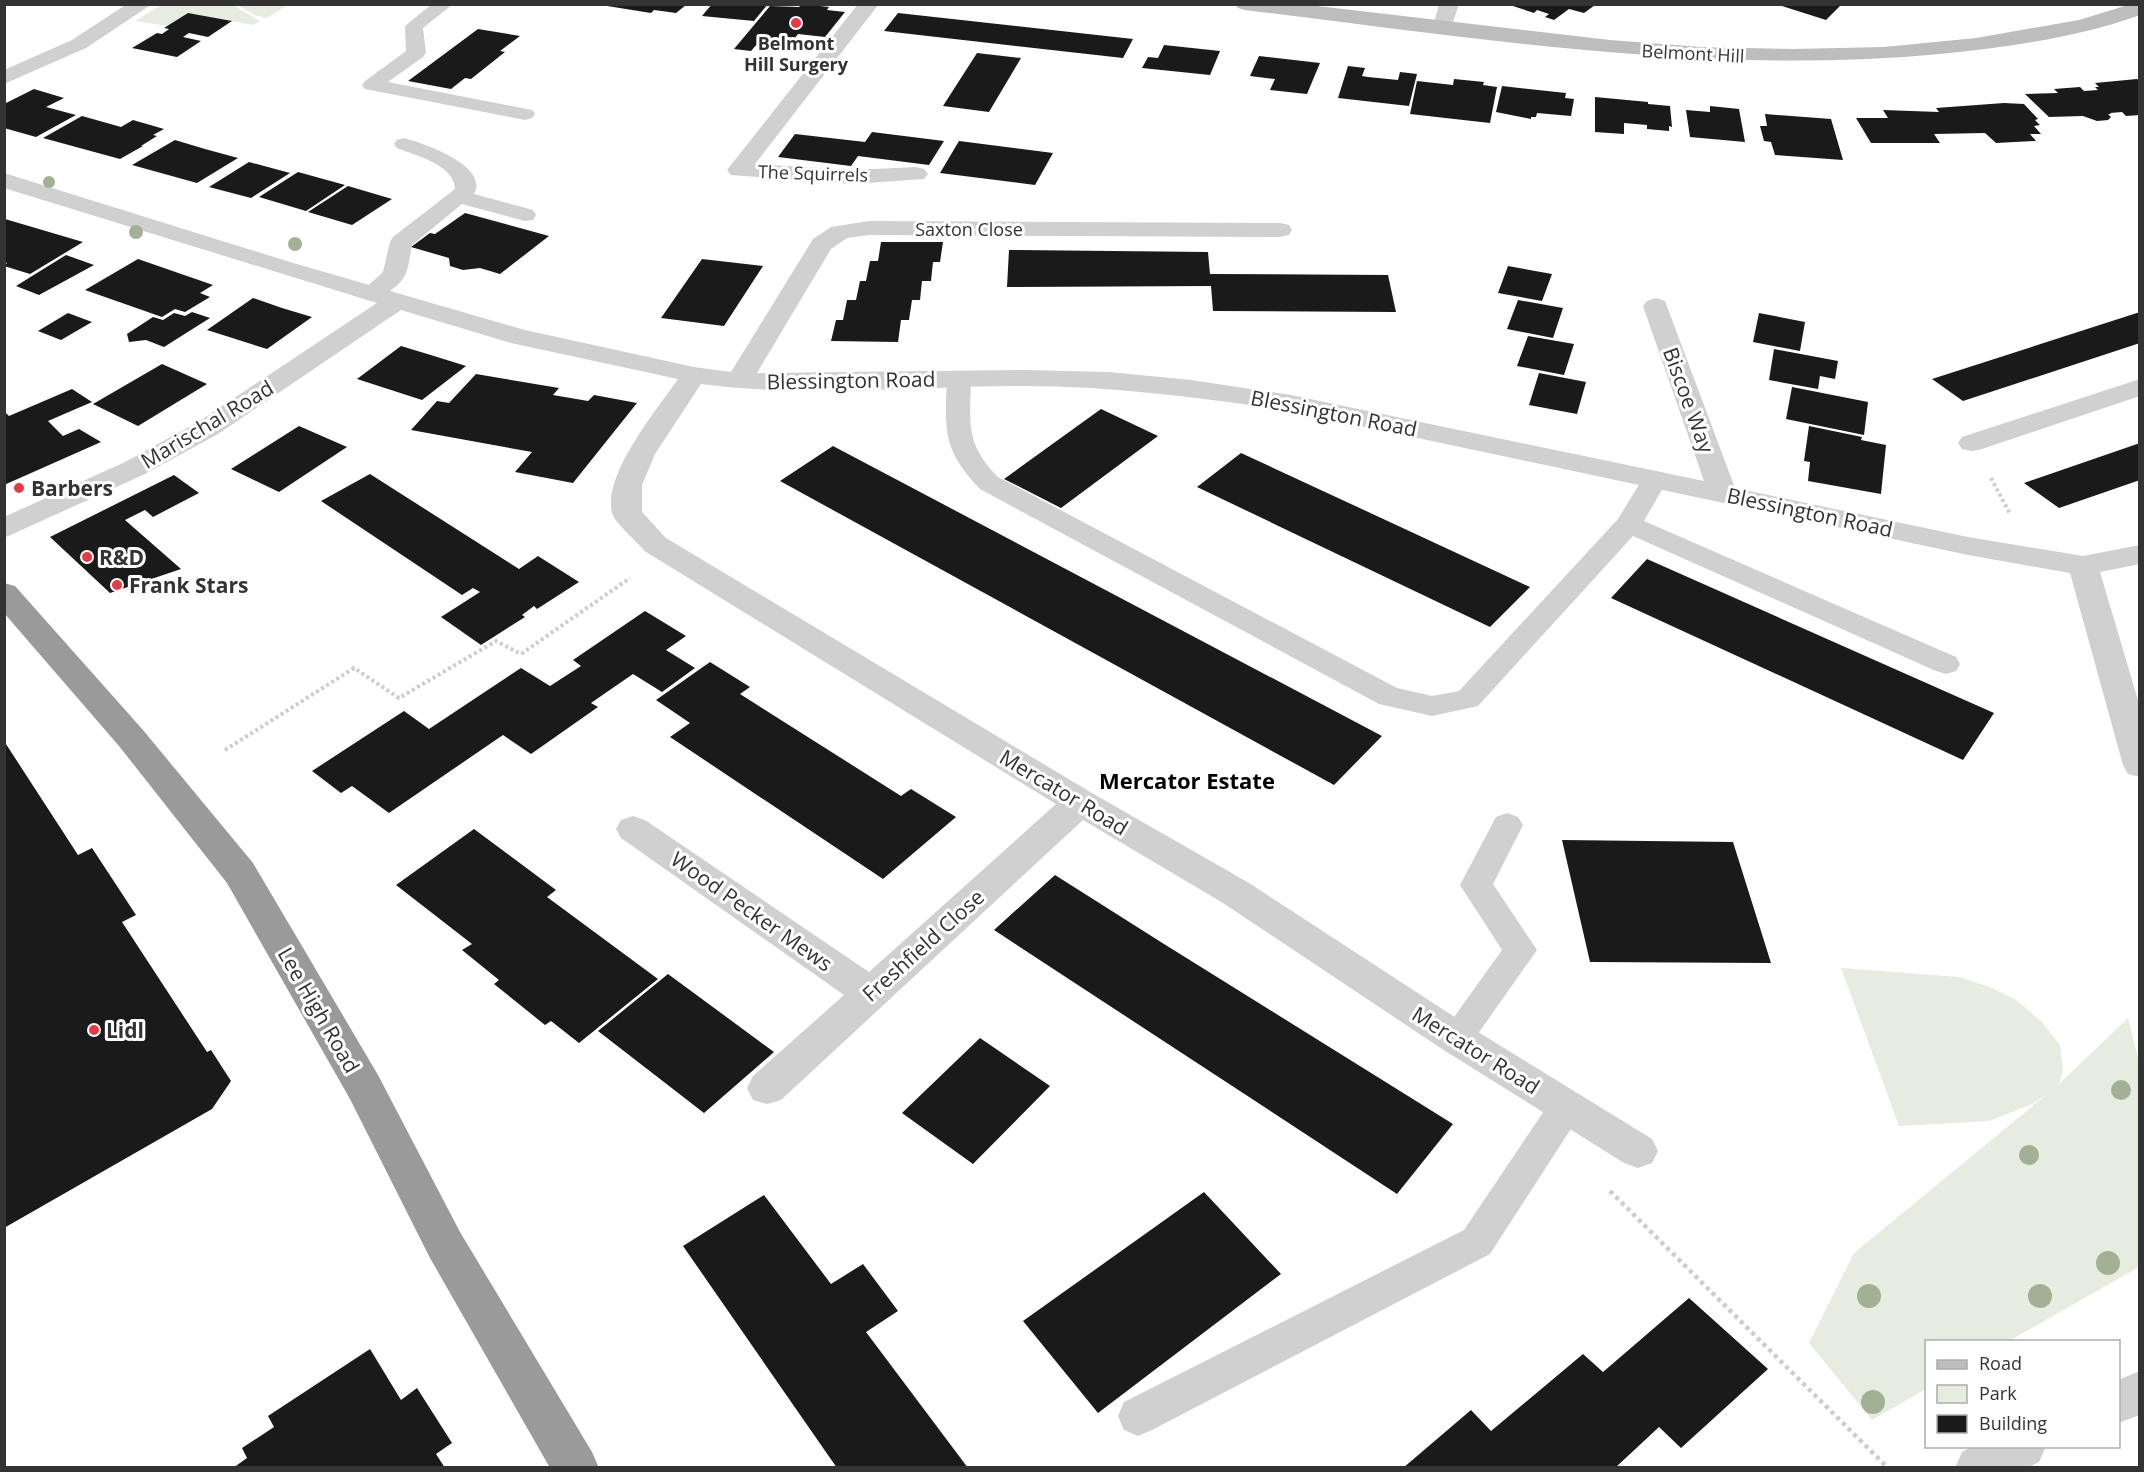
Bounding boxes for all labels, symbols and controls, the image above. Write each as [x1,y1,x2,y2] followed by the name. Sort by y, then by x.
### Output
[789,16,803,30] marker: Belmont Hill Surgery
[744,31,849,76] place label: Belmont Hill Surgery
[1641,38,1745,68] street label: Belmont Hill
[758,159,868,187] street label: The Squirrels
[915,217,1023,241] street label: Saxton Close
[1657,343,1721,457] street label: Biscoe Way
[766,365,936,395] street label: Blessington Road
[136,373,278,475] street label: Marischal Road
[1248,383,1420,443] street label: Blessington Road
[31,474,113,502] place label: Barbers
[12,481,26,495] marker: Barbers
[1725,481,1895,543] street label: Blessington Road
[99,543,144,571] place label: R&D
[80,550,94,564] marker: R&D
[129,571,248,599] place label: Frank Stars
[110,578,124,592] marker: Frank Stars
[995,743,1133,841] street label: Mercator Road
[1099,765,1275,795] district label: Mercator Estate
[666,845,838,977] street label: Wood Pecker Mews
[856,883,990,1007] street label: Freshfield Close
[272,942,366,1078] street label: Lee High Road
[1407,1000,1545,1100] street label: Mercator Road
[106,1016,144,1044] place label: Lidl
[87,1023,101,1037] marker: Lidl
[1925,1340,2120,1448] legend
[1979,1351,2022,1375] text: Road
[1979,1381,2017,1405] text: Park
[1979,1411,2047,1435] text: Building

